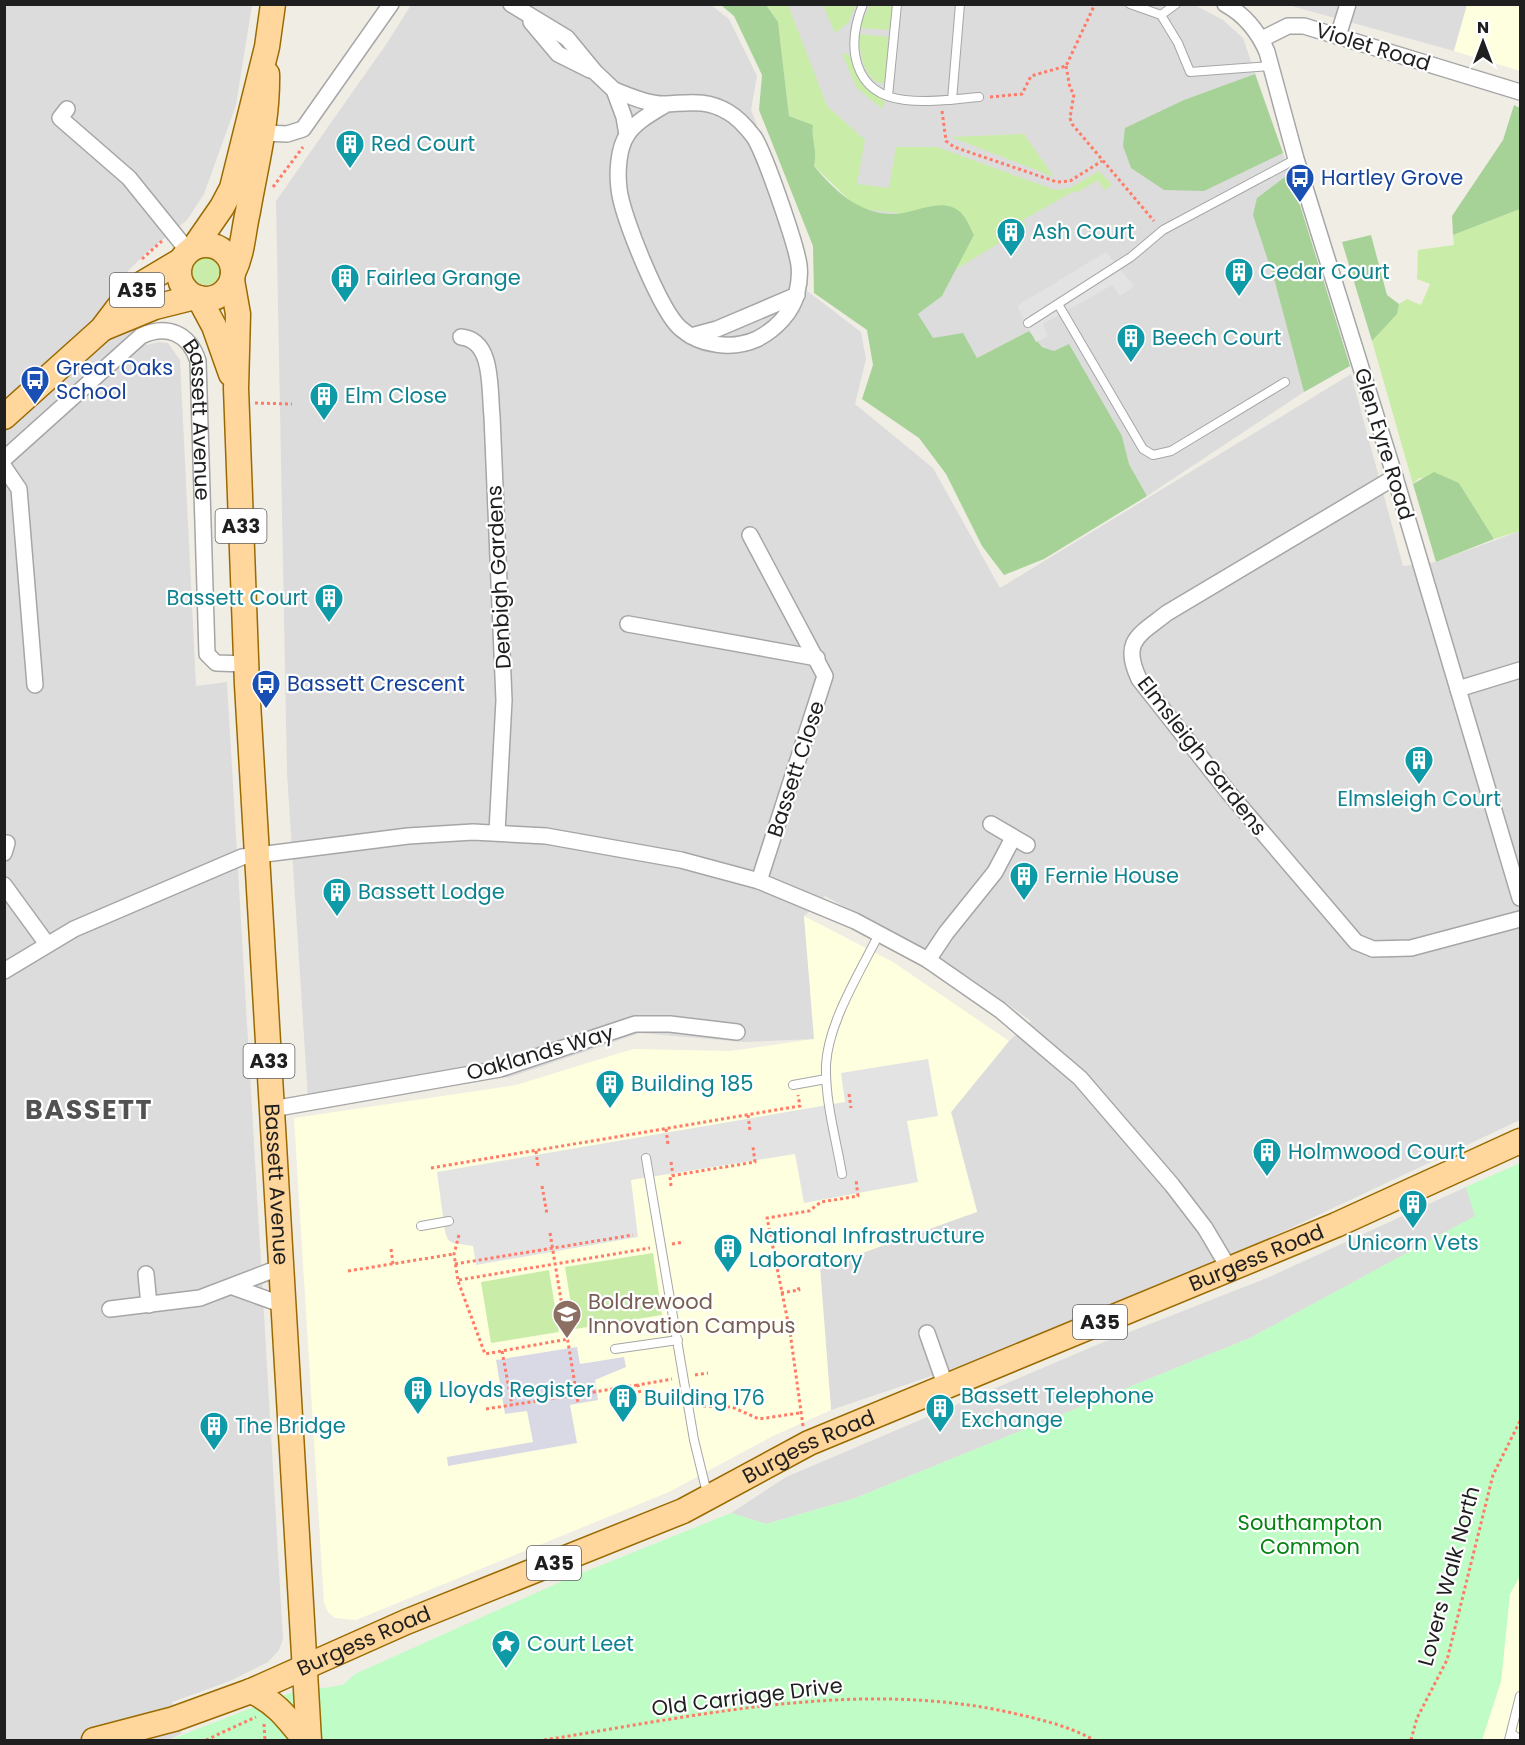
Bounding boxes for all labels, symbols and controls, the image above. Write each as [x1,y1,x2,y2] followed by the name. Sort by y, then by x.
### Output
[1453,12,1513,72] north arrow
[1312,15,1434,78] street label: Violet Road
[1477,16,1489,39] text: N
[334,128,366,170] building icon: Red Court
[371,129,475,158] place label: Red Court
[1284,162,1316,204] bus stop icon: Hartley Grove
[1321,163,1463,192] place label: Hartley Grove
[995,216,1027,258] building icon: Ash Court
[1032,217,1135,246] place label: Ash Court
[1223,256,1255,298] building icon: Cedar Court
[1260,257,1390,286] place label: Cedar Court
[329,262,361,304] building icon: Fairlea Grange
[366,263,521,292] place label: Fairlea Grange
[110,273,164,307] road number: A35
[1115,322,1147,364] building icon: Beech Court
[1152,323,1281,352] place label: Beech Court
[176,333,217,501] street label: Bassett Avenue
[56,353,173,406] place label: Great Oaks School
[19,364,51,406] bus stop icon: Great Oaks School
[1348,364,1421,523] street label: Glen Eyre Road
[308,380,340,422] building icon: Elm Close
[345,381,447,410] place label: Elm Close
[479,484,518,670] street label: Denbigh Gardens
[216,509,266,543] road number: A33
[313,582,345,624] building icon: Bassett Court
[167,583,308,612] place label: Bassett Court
[250,668,282,710] bus stop icon: Bassett Crescent
[287,669,465,698] place label: Bassett Crescent
[1131,670,1274,841] street label: Elmsleigh Gardens
[760,697,831,841] street label: Bassett Close
[1403,744,1435,786] building icon: Elmsleigh Court
[1337,784,1501,813] place label: Elmsleigh Court
[1008,860,1040,902] building icon: Fernie House
[1045,861,1179,890] place label: Fernie House
[321,876,353,918] building icon: Bassett Lodge
[358,877,505,906] place label: Bassett Lodge
[463,1018,617,1087] street label: Oaklands Way
[244,1044,294,1078] road number: A33
[594,1068,626,1110] building icon: Building 185
[631,1069,753,1098] place label: Building 185
[25,1091,153,1128] district label: BASSETT
[258,1103,296,1266] street label: Bassett Avenue
[1251,1136,1283,1178] building icon: Holmwood Court
[1288,1137,1465,1166] place label: Holmwood Court
[1397,1188,1429,1230] building icon: Unicorn Vets
[1184,1217,1328,1298] street label: Burgess Road
[749,1221,985,1274] place label: National Infrastructure Laboratory
[1347,1228,1479,1257] place label: Unicorn Vets
[712,1232,744,1274] building icon: National Infrastructure Laboratory
[588,1287,795,1340] place label: Boldrewood Innovation Campus
[551,1298,583,1340] school or university icon: Boldrewood Innovation Campus
[1073,1305,1127,1339] road number: A35
[402,1374,434,1416] building icon: Lloyds Register
[439,1375,594,1404] place label: Lloyds Register
[961,1381,1154,1434] place label: Bassett Telephone Exchange
[607,1382,639,1424] building icon: Building 176
[644,1383,765,1412] place label: Building 176
[924,1392,956,1434] building icon: Bassett Telephone Exchange
[737,1402,879,1490] street label: Burgess Road
[198,1410,230,1452] building icon: The Bridge
[235,1411,346,1440] place label: The Bridge
[1411,1483,1486,1669] street label: Lovers Walk North
[1238,1508,1382,1561] park label: Southampton Common
[527,1546,581,1580] road number: A35
[292,1599,435,1683] street label: Burgess Road
[490,1628,522,1670] place icon: Court Leet
[527,1629,634,1658] place label: Court Leet
[650,1670,844,1723] street label: Old Carriage Drive

